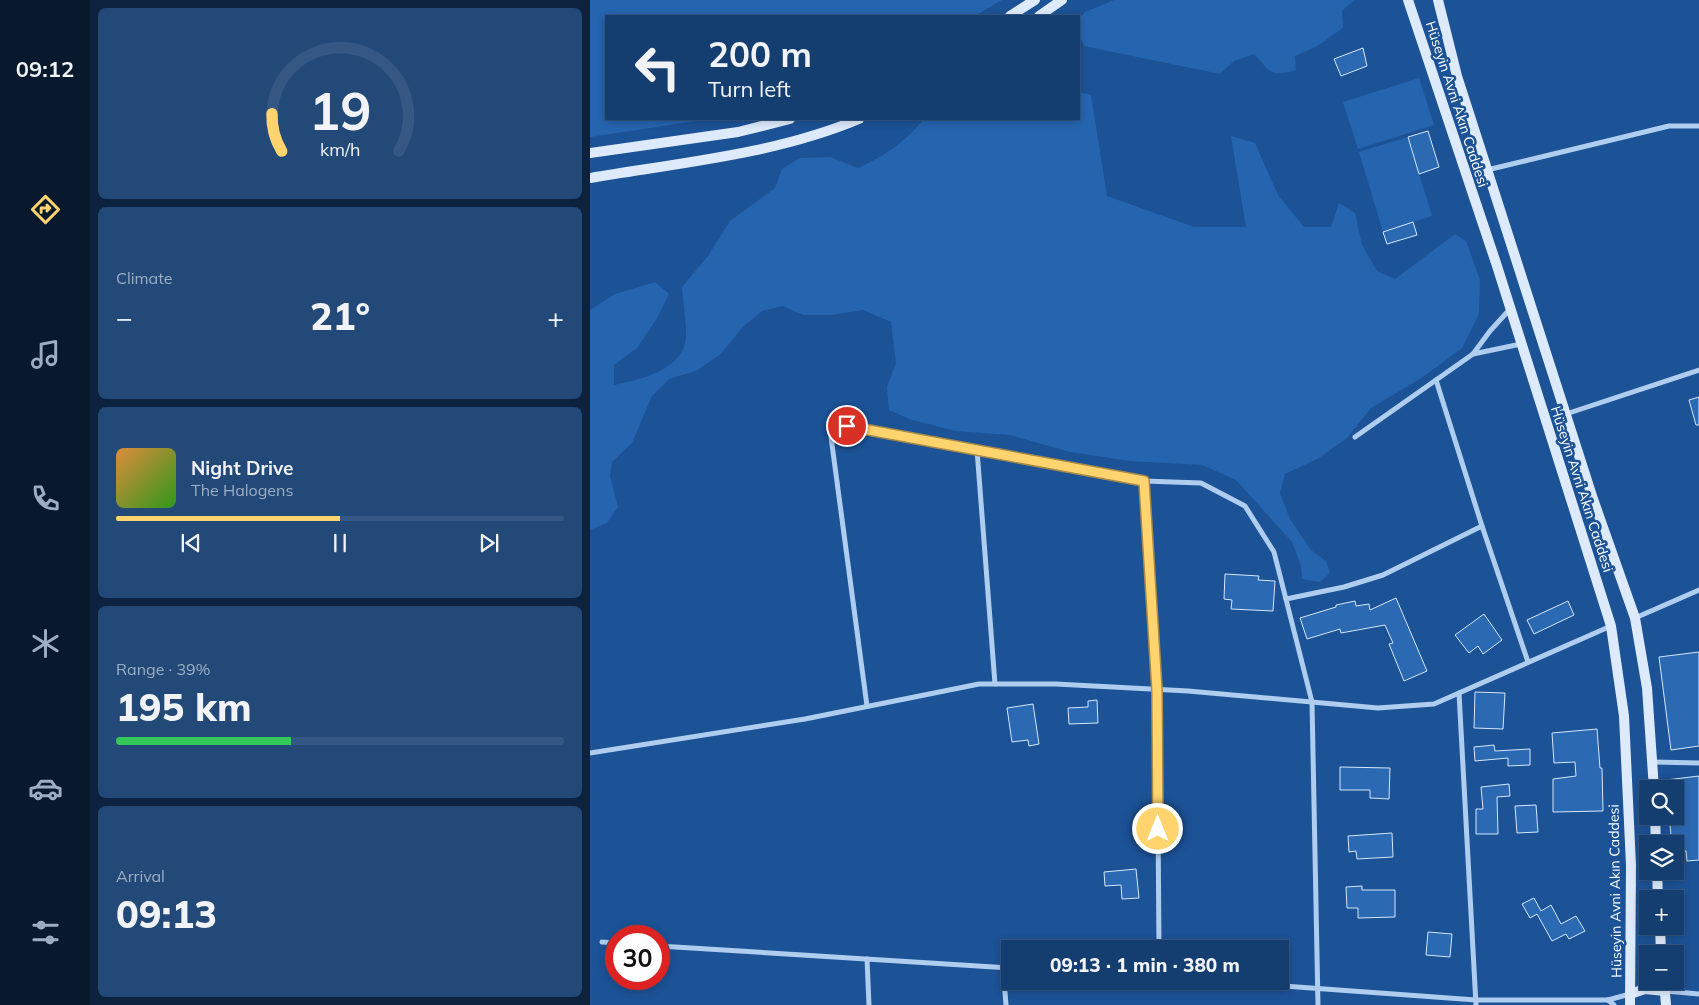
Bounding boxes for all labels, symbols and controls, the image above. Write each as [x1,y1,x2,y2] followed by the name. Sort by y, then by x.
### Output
[1422,19,1492,189] street label: Hüseyin Avni Akın Caddesi
[708,32,812,76] text: 200 m
[625,35,690,100] icon: left
[16,55,74,83] text: 09:12
[708,75,791,103] text: Turn left
[309,78,371,143] text: 19
[320,138,360,160] text: km/h
[28,192,63,227] icon: directions
[116,268,172,288] text: Climate
[310,292,370,340] text: 21°
[116,300,133,335] text: −
[547,300,564,335] text: +
[28,337,63,372] icon: music
[1547,404,1617,574] street label: Hüseyin Avni Akın Caddesi
[826,405,868,447] pin
[833,412,861,440] icon: arrive
[191,456,293,480] text: Night Drive
[191,480,293,500] text: The Halogens
[28,481,63,516] icon: phone
[177,529,205,557] icon: previous
[326,529,354,557] icon: pause
[475,529,503,557] icon: next
[28,626,63,661] icon: climate
[116,659,211,679] text: Range · 39%
[116,683,252,731] text: 195 km
[28,771,63,806] icon: car
[1639,780,1684,990] map controls
[1639,780,1684,825] button: search
[1131,802,1183,854] position arrow
[1604,804,1626,978] street label: Hüseyin Avni Akın Caddesi
[1639,835,1684,880] button: layers
[116,866,165,886] text: Arrival
[116,890,217,938] text: 09:13
[1639,890,1684,935] button: +
[28,915,63,950] icon: filters
[605,925,670,990] speed limit sign: 30
[1639,945,1684,990] button: −
[1050,953,1240,977] text: 09:13 · 1 min · 380 m

